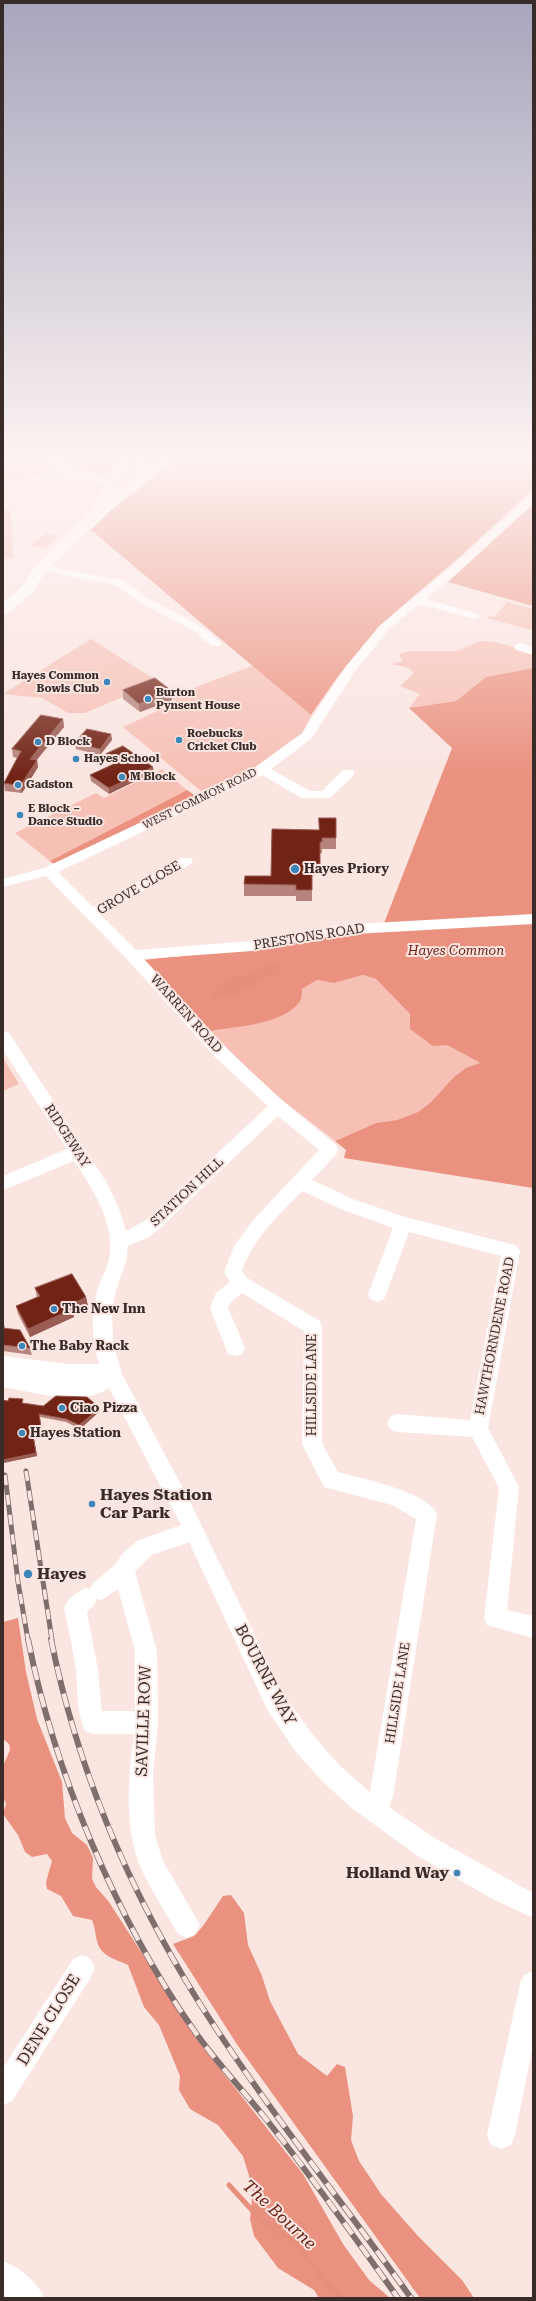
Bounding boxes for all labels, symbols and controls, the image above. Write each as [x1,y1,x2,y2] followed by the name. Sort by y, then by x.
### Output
[12,669,99,695] place label: Hayes Common Bowls Club
[102,677,112,687] marker: Hayes Common Bowls Club
[156,686,240,712] place label: Burton Pynsent House
[143,694,153,704] marker: Burton Pynsent House
[187,727,257,753] place label: Roebucks Cricket Club
[46,735,90,749] place label: D Block
[174,735,184,745] marker: Roebucks Cricket Club
[33,737,43,747] marker: D Block
[84,752,159,766] place label: Hayes School
[71,754,81,764] marker: Hayes School
[141,766,259,832] street label: WEST COMMON ROAD
[130,770,176,784] place label: M Block
[117,772,127,782] marker: M Block
[26,778,73,792] place label: Gadston
[13,780,23,790] marker: Gadston
[28,802,103,828] place label: E Block – Dance Studio
[15,810,25,820] marker: E Block – Dance Studio
[94,858,184,918] street label: GROVE CLOSE
[304,861,389,877] place label: Hayes Priory
[289,863,301,875] marker: Hayes Priory
[252,921,366,953] street label: PRESTONS ROAD
[408,943,504,959] park label: Hayes Common
[147,972,225,1056] street label: WARREN ROAD
[41,1101,93,1171] street label: RIDGEWAY
[147,1154,227,1230] street label: STATION HILL
[472,1256,518,1416] street label: HAWTHORNDENE ROAD
[62,1301,145,1317] place label: The New Inn
[49,1304,59,1314] marker: The New Inn
[304,1334,320,1436] street label: HILLSIDE LANE
[30,1338,129,1354] place label: The Baby Rack
[17,1341,27,1351] marker: The Baby Rack
[70,1400,137,1416] place label: Ciao Pizza
[57,1403,67,1413] marker: Ciao Pizza
[30,1425,121,1441] place label: Hayes Station
[17,1428,27,1438] marker: Hayes Station
[100,1485,212,1523] place label: Hayes Station Car Park
[87,1499,97,1509] marker: Hayes Station Car Park
[37,1564,86,1584] place label: Hayes
[22,1568,34,1580] marker: Hayes
[230,1621,300,1729] street label: BOURNE WAY
[382,1641,414,1745] street label: HILLSIDE LANE
[132,1665,156,1777] street label: SAVILLE ROW
[346,1863,449,1883] place label: Holland Way
[452,1868,462,1878] marker: Holland Way
[13,1971,85,2069] street label: DENE CLOSE
[238,2176,320,2254] water label: The Bourne

